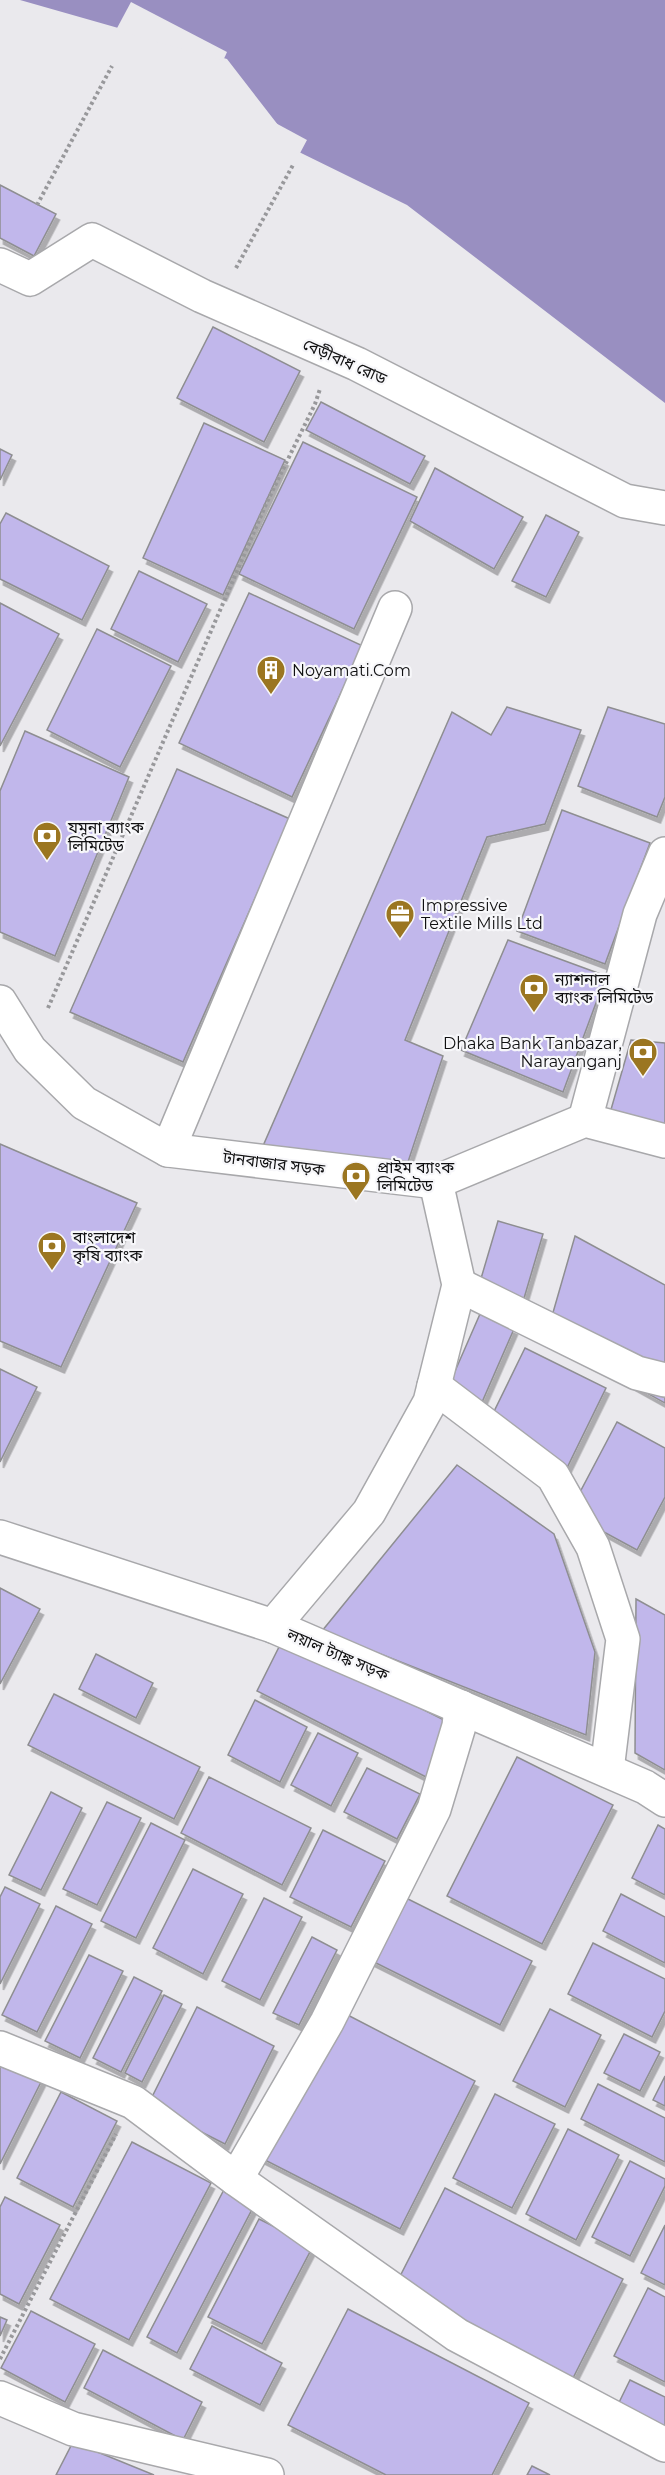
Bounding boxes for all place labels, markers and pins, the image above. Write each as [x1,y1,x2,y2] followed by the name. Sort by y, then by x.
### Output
[255,654,287,696] building icon: Noyamati.Com
[292,661,411,680] place label: Noyamati.Com
[67,818,145,855] place label: যমুনা ব্যাংক লিমিটেড
[31,820,63,862] bank icon: যমুনা ব্যাংক লিমিটেড
[421,896,543,933] place label: Impressive Textile Mills Ltd
[384,898,416,940] office icon: Impressive Textile Mills Ltd
[554,970,654,1007] place label: ন্যাশনাল ব্যাংক লিমিটেড
[518,972,550,1014] bank icon: ন্যাশনাল ব্যাংক লিমিটেড
[443,1034,622,1071] place label: Dhaka Bank Tanbazar, Narayanganj
[627,1036,659,1078] bank icon: Dhaka Bank Tanbazar, Narayanganj
[376,1158,455,1195] place label: প্রাইম ব্যাংক লিমিটেড
[340,1160,372,1202] bank icon: প্রাইম ব্যাংক লিমিটেড
[72,1228,143,1266] place label: বাংলাদেশ কৃষি ব্যাংক
[36,1230,68,1272] bank icon: বাংলাদেশ কৃষি ব্যাংক

